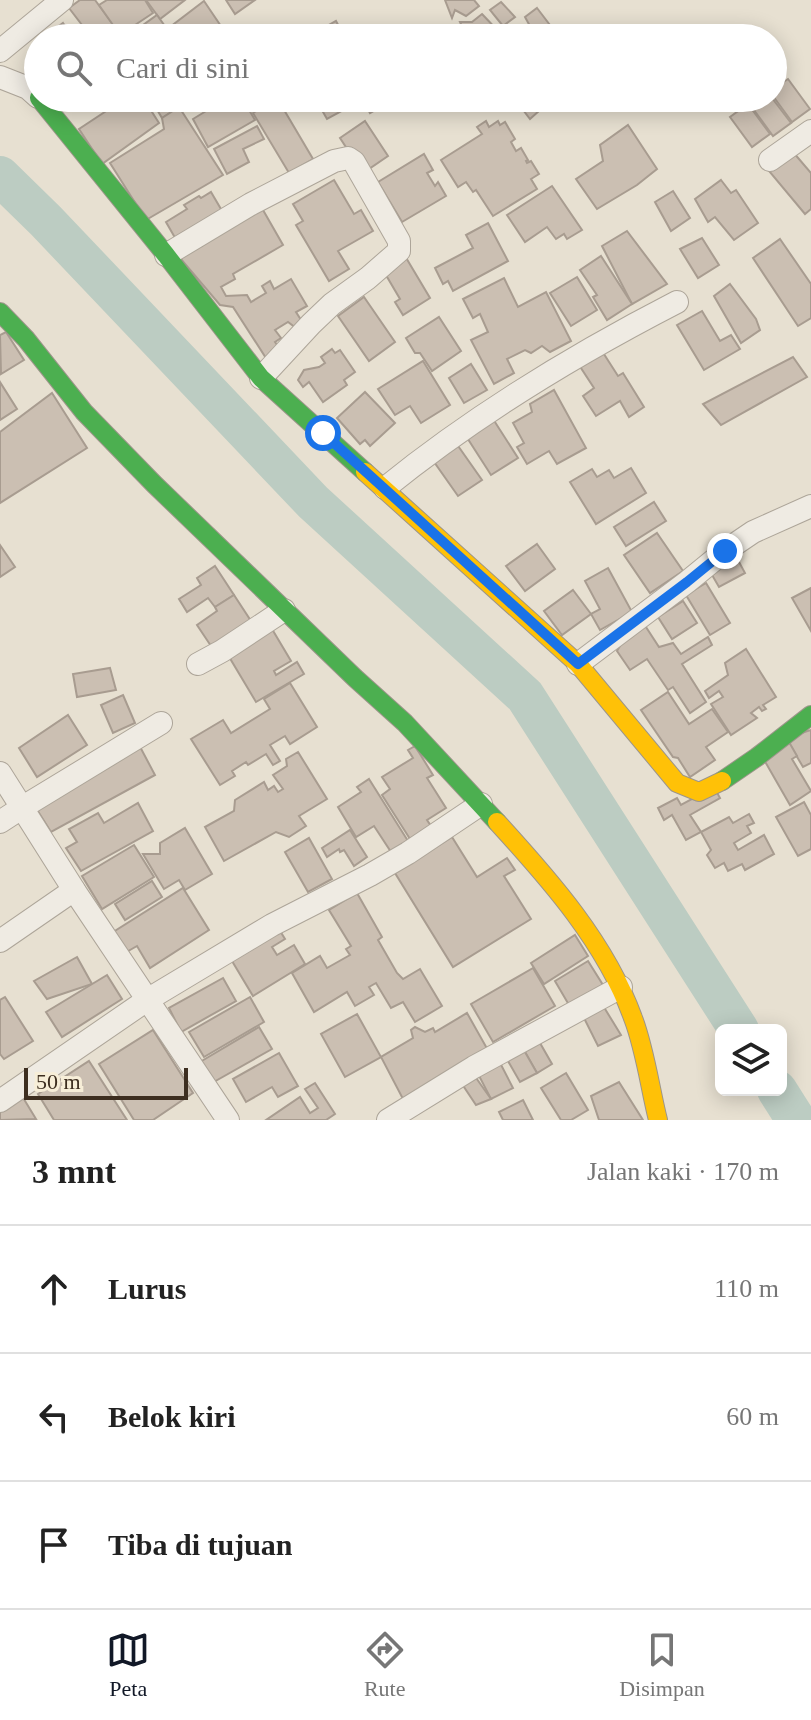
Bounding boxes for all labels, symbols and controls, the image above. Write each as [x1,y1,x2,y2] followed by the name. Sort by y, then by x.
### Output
[24,24,787,112] search box
[52,46,96,90] icon: search
[116,51,249,84] text: Cari di sini
[305,415,341,451] route start
[707,533,743,569] route end
[715,1024,787,1096] map controls
[715,1024,787,1096] button: layers
[24,1064,188,1100] scale bar
[36,1069,81,1094] text: 50 m
[32,1153,116,1190] text: 3 mnt
[587,1157,779,1186] text: Jalan kaki · 170 m
[32,1267,76,1311] icon: ahead
[108,1272,186,1305] text: Lurus
[714,1274,779,1303] text: 110 m
[32,1395,76,1439] icon: left
[108,1400,236,1433] text: Belok kiri
[726,1402,779,1431] text: 60 m
[32,1523,76,1567] icon: arrive
[108,1528,293,1561] text: Tiba di tujuan
[106,1628,150,1702] tab: Peta
[363,1628,407,1702] tab: Rute
[619,1628,705,1702] tab: Disimpan

